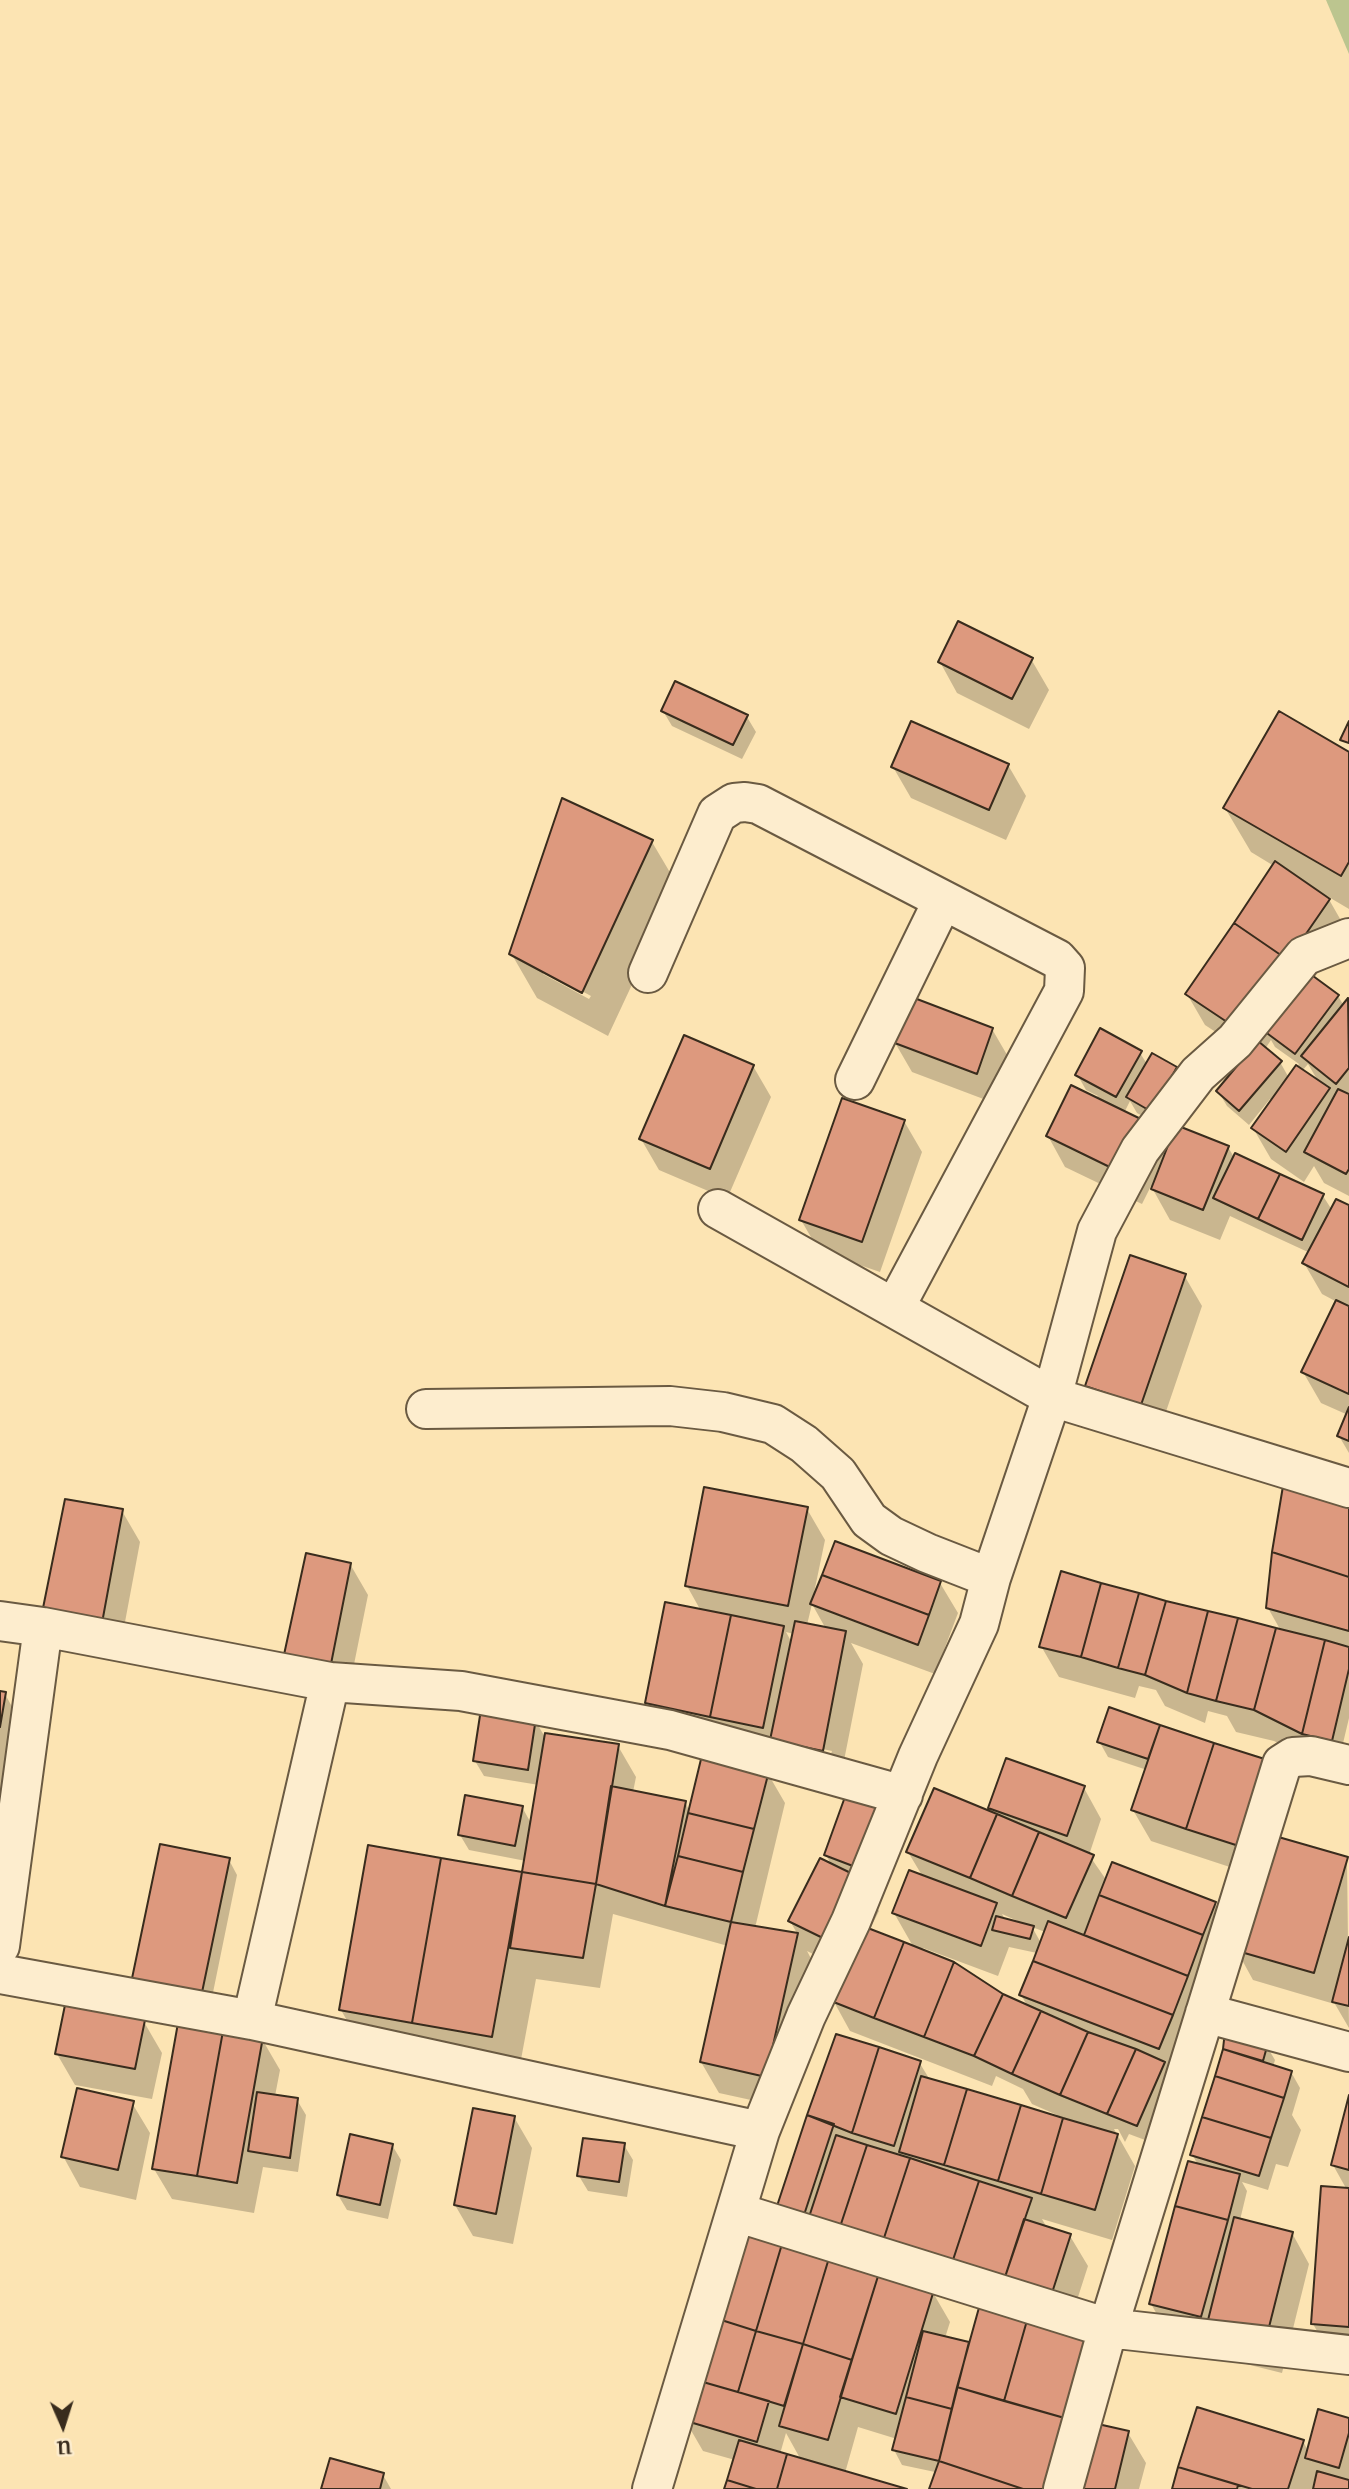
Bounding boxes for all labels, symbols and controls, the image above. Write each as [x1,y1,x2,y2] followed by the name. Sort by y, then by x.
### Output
[28,2391,98,2461] north arrow
[56,2436,72,2458] text: U

